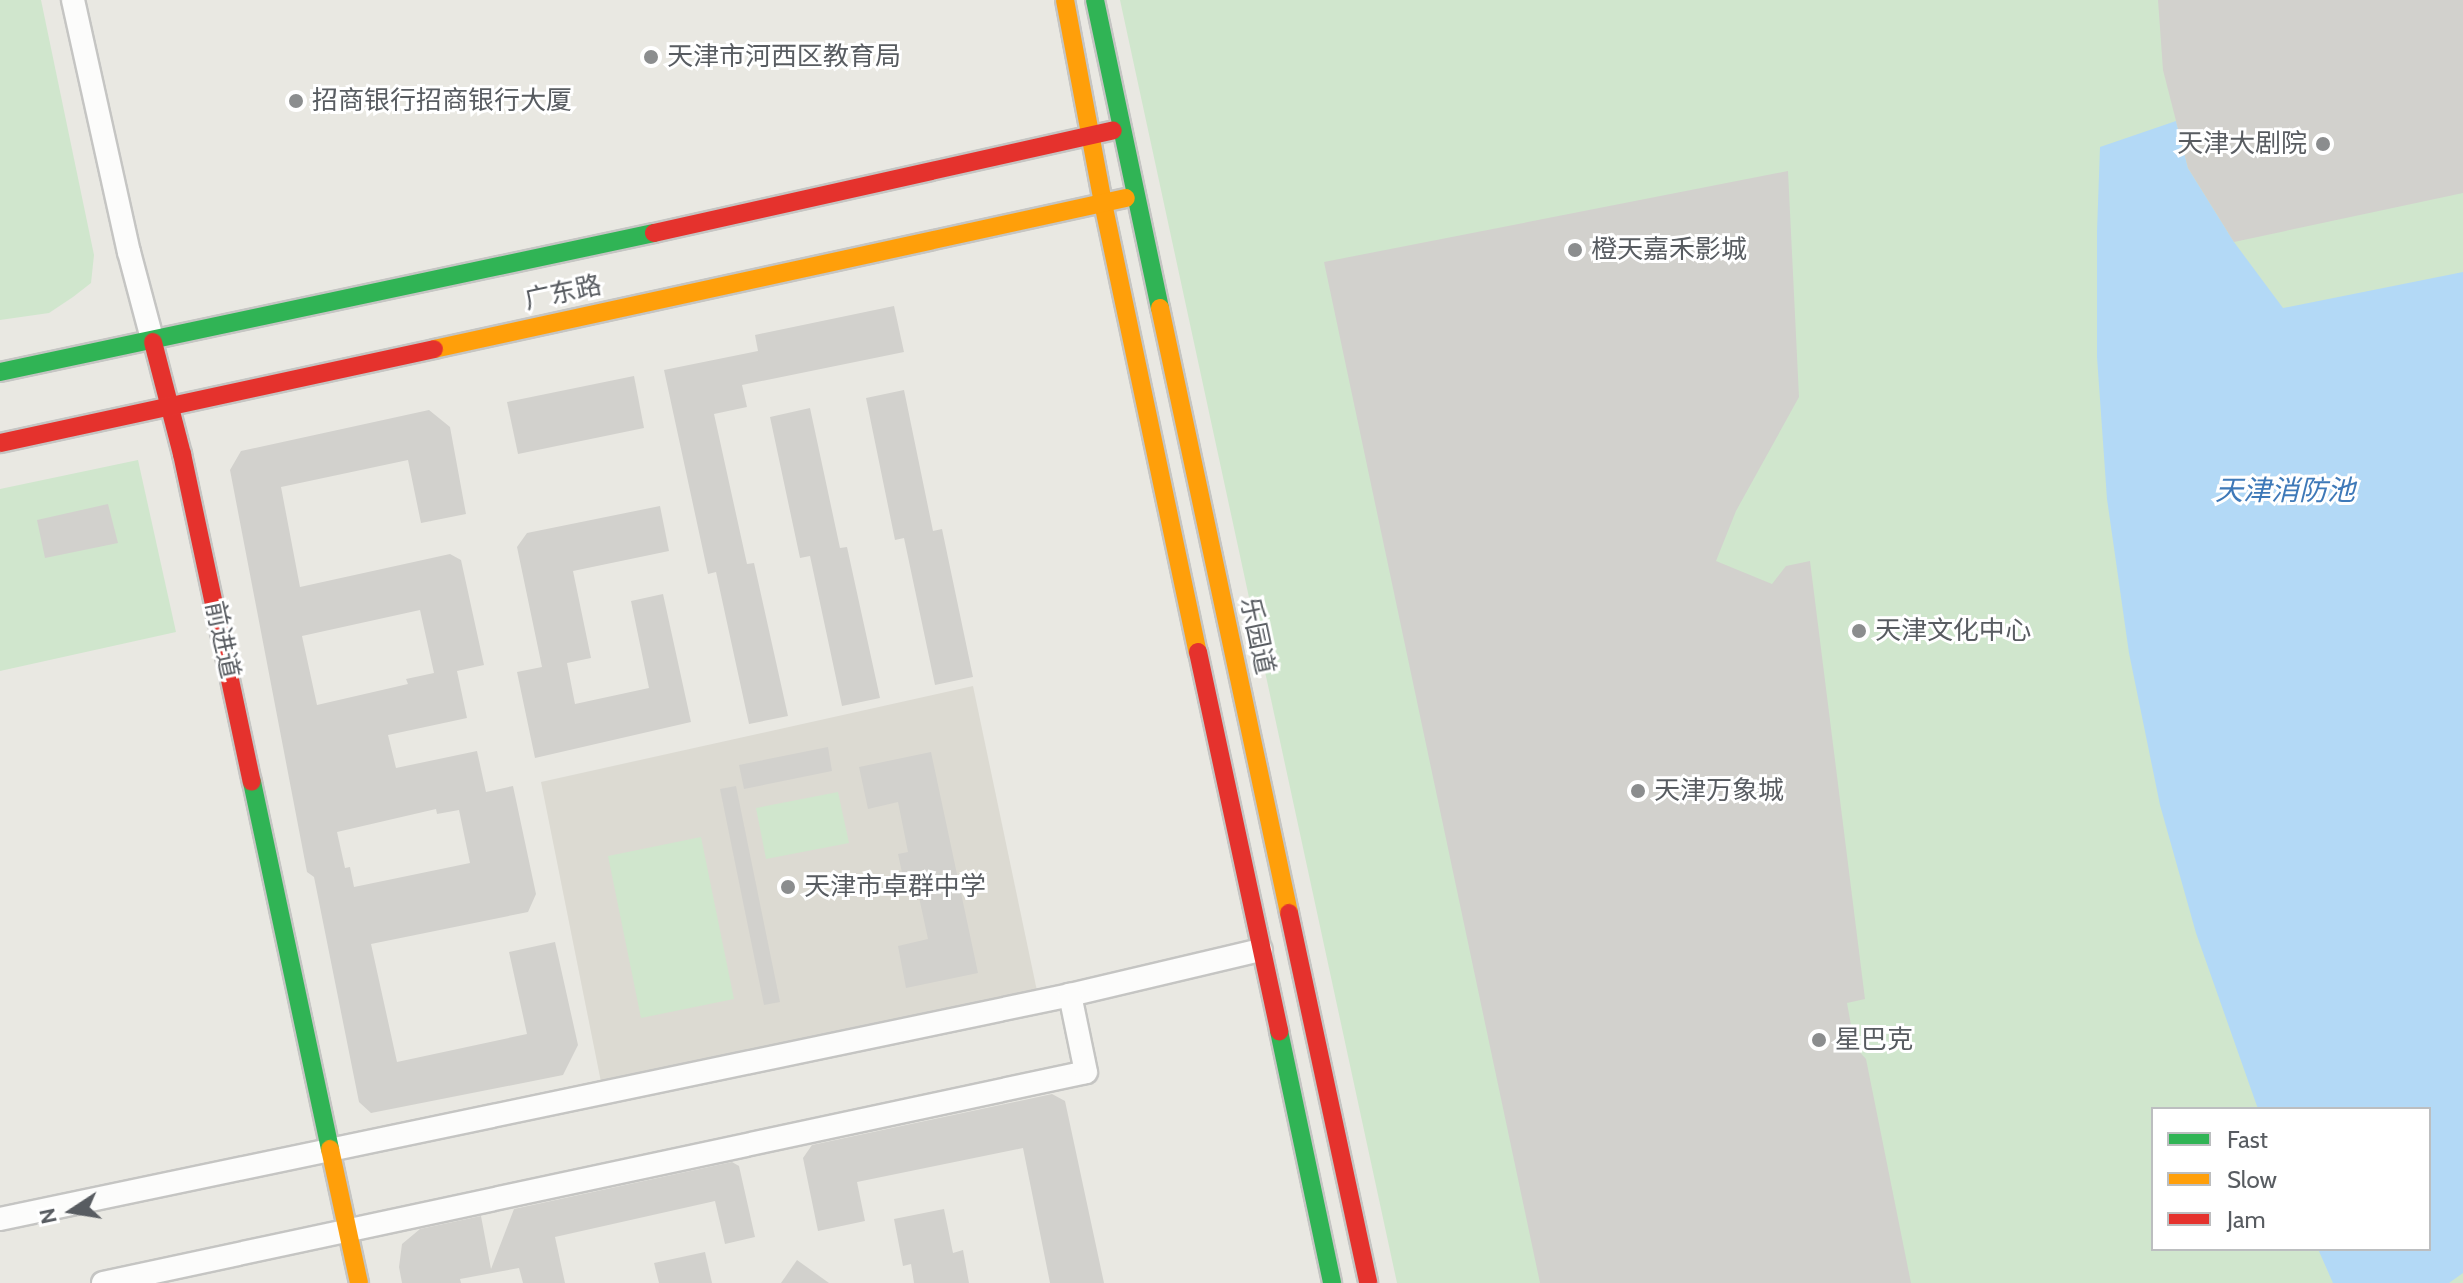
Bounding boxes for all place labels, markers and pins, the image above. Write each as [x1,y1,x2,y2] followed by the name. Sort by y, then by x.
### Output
[667,41,901,73] place label: 天津市河西区教育局
[642,48,660,66] marker: 天津市河西区教育局
[312,85,572,117] place label: 招商银行招商银行大厦
[287,92,305,110] marker: 招商银行招商银行大厦
[2177,128,2307,160] place label: 天津大剧院
[2314,135,2332,153] marker: 天津大剧院
[1591,234,1747,266] place label: 橙天嘉禾影城
[1566,241,1584,259] marker: 橙天嘉禾影城
[1875,615,2031,647] place label: 天津文化中心
[1850,622,1868,640] marker: 天津文化中心
[1654,775,1784,807] place label: 天津万象城
[1629,782,1647,800] marker: 天津万象城
[804,871,986,903] place label: 天津市卓群中学
[779,878,797,896] marker: 天津市卓群中学
[1835,1024,1913,1056] place label: 星巴克
[1810,1031,1828,1049] marker: 星巴克

